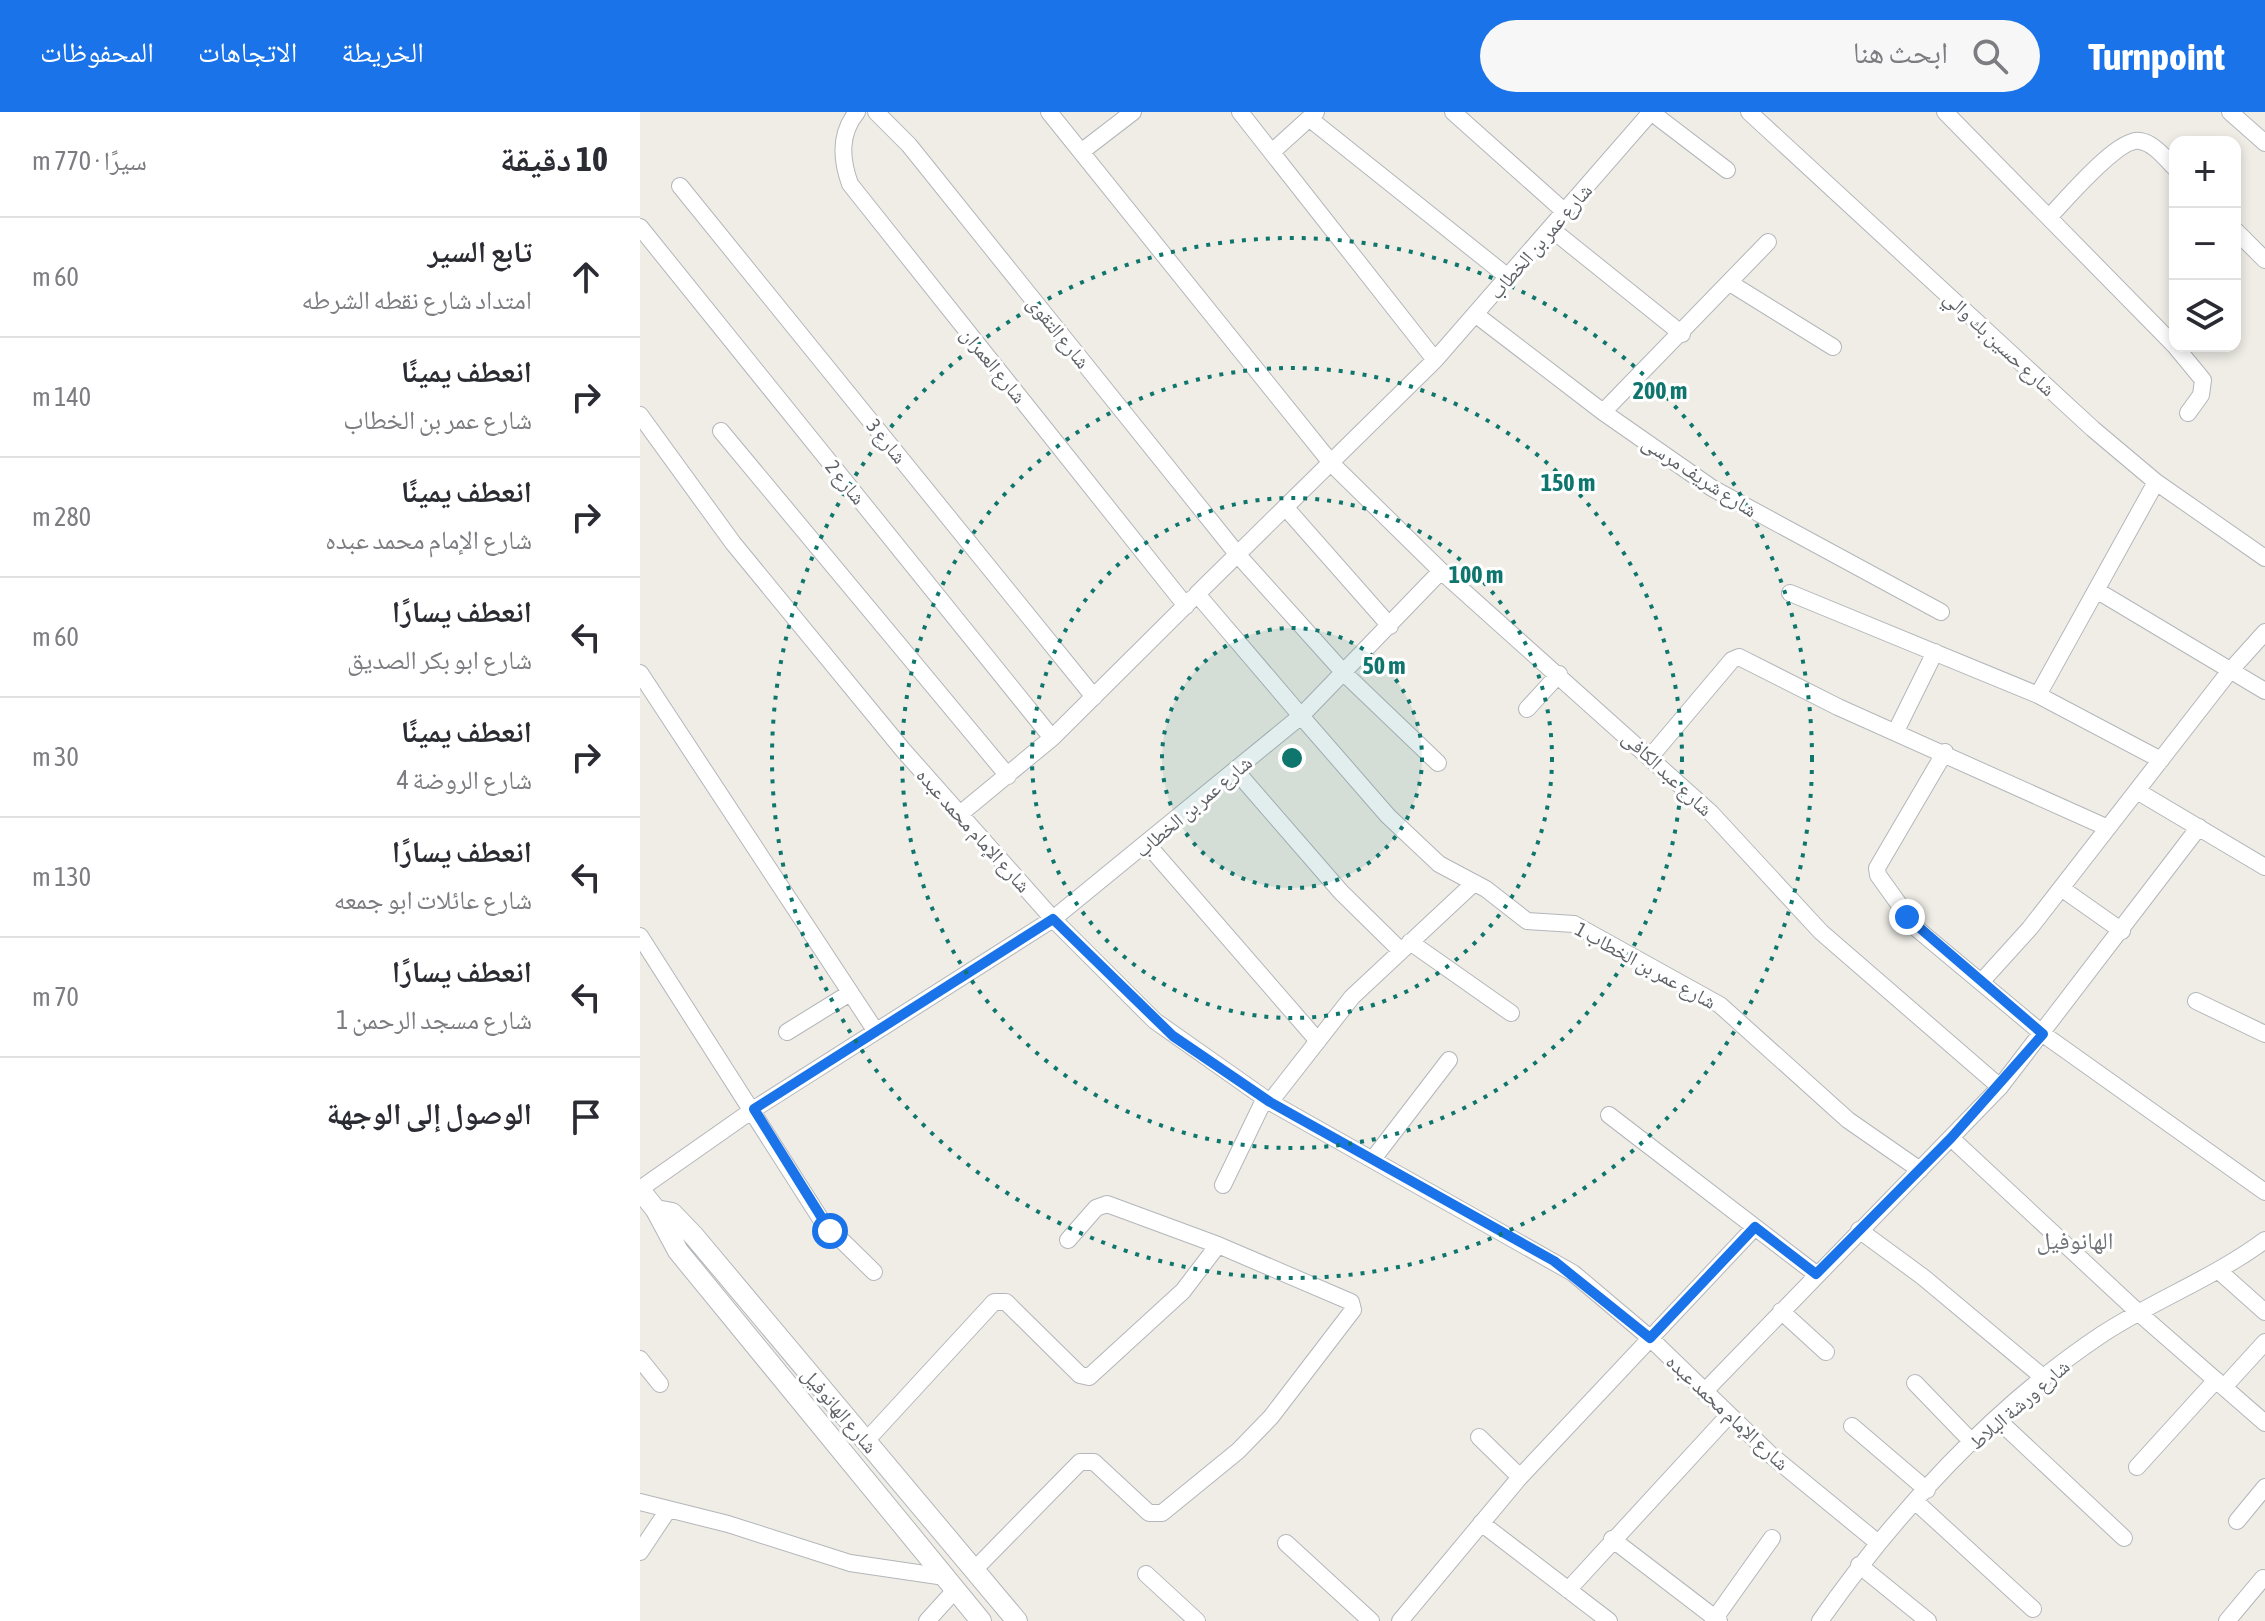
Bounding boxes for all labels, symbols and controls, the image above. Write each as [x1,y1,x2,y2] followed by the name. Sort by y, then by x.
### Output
[1480,20,2040,92] search box
[1968,34,2012,78] icon: search
[1853,35,1948,69] text: ابحث هنا
[2088,35,2225,78] text: Turnpoint
[40,36,154,68] text: المحفوظات
[198,36,297,68] text: الاتجاهات
[341,36,424,68] text: الخريطة
[2169,136,2241,352] map controls
[2169,136,2241,208] button: +
[500,139,608,178] text: 10 دقيقة
[32,146,147,176] text: سيرًا · 770 m
[1484,179,1598,305] street label: شارع عمر بن الخطاب
[2169,208,2241,280] button: −
[428,234,532,268] text: تابع السير
[564,255,608,299] icon: ahead
[32,262,79,292] text: 60 m
[2169,280,2241,352] button: layers
[302,285,532,315] text: امتداد شارع نقطه الشرطه
[1936,286,2060,404] street label: شارع حسين بك والي
[1021,291,1095,374] street label: شارع التقوى
[955,322,1032,409] street label: شارع العمران
[401,354,532,388] text: انعطف يمينًا
[564,375,608,419] icon: right
[1633,377,1687,404] text: 200 m
[32,382,91,412] text: 140 m
[343,405,532,435] text: شارع عمر بن الخطاب
[861,414,912,469] street label: شارع 3
[1637,430,1762,523] street label: شارع شريف مرسى
[820,455,871,510] street label: شارع 2
[1541,469,1595,496] text: 150 m
[401,474,532,508] text: انعطف يمينًا
[564,495,608,539] icon: right
[32,502,91,532] text: 280 m
[325,525,532,555] text: شارع الإمام محمد عبده
[1449,561,1503,588] text: 100 m
[392,594,532,628] text: انعطف يسارًا
[564,615,608,659] icon: left
[32,622,79,652] text: 60 m
[347,645,532,675] text: شارع ابو بكر الصديق
[1362,652,1406,679] text: 50 m
[401,714,532,748] text: انعطف يمينًا
[1617,726,1718,822] street label: شارع عبد الكافى
[564,735,608,779] icon: right
[32,742,79,772] text: 30 m
[1278,744,1306,772] centre of rings
[1130,750,1257,863] street label: شارع عمر بن الخطاب
[910,763,1036,899] street label: شارع الإمام محمد عبده
[397,765,532,795] text: شارع الروضة 4
[392,834,532,868] text: انعطف يسارًا
[564,855,608,899] icon: left
[32,862,91,892] text: 130 m
[334,885,532,915] text: شارع عائلات ابو جمعه
[1889,899,1925,935] route end
[1571,917,1720,1015] street label: شارع عمر بن الخطاب 1
[392,954,532,988] text: انعطف يسارًا
[564,975,608,1019] icon: left
[32,982,79,1012] text: 70 m
[336,1005,532,1035] text: شارع مسجد الرحمن 1
[564,1095,608,1139] icon: arrive
[327,1096,532,1130] text: الوصول إلى الوجهة
[812,1213,848,1249] route start
[2037,1227,2113,1255] district label: الهانوفيل
[1660,1349,1794,1477] street label: شارع الإمام محمد عبده
[1964,1354,2075,1455] street label: شارع ورشة البلاط
[796,1362,882,1459] street label: شارع الهانوفيل

